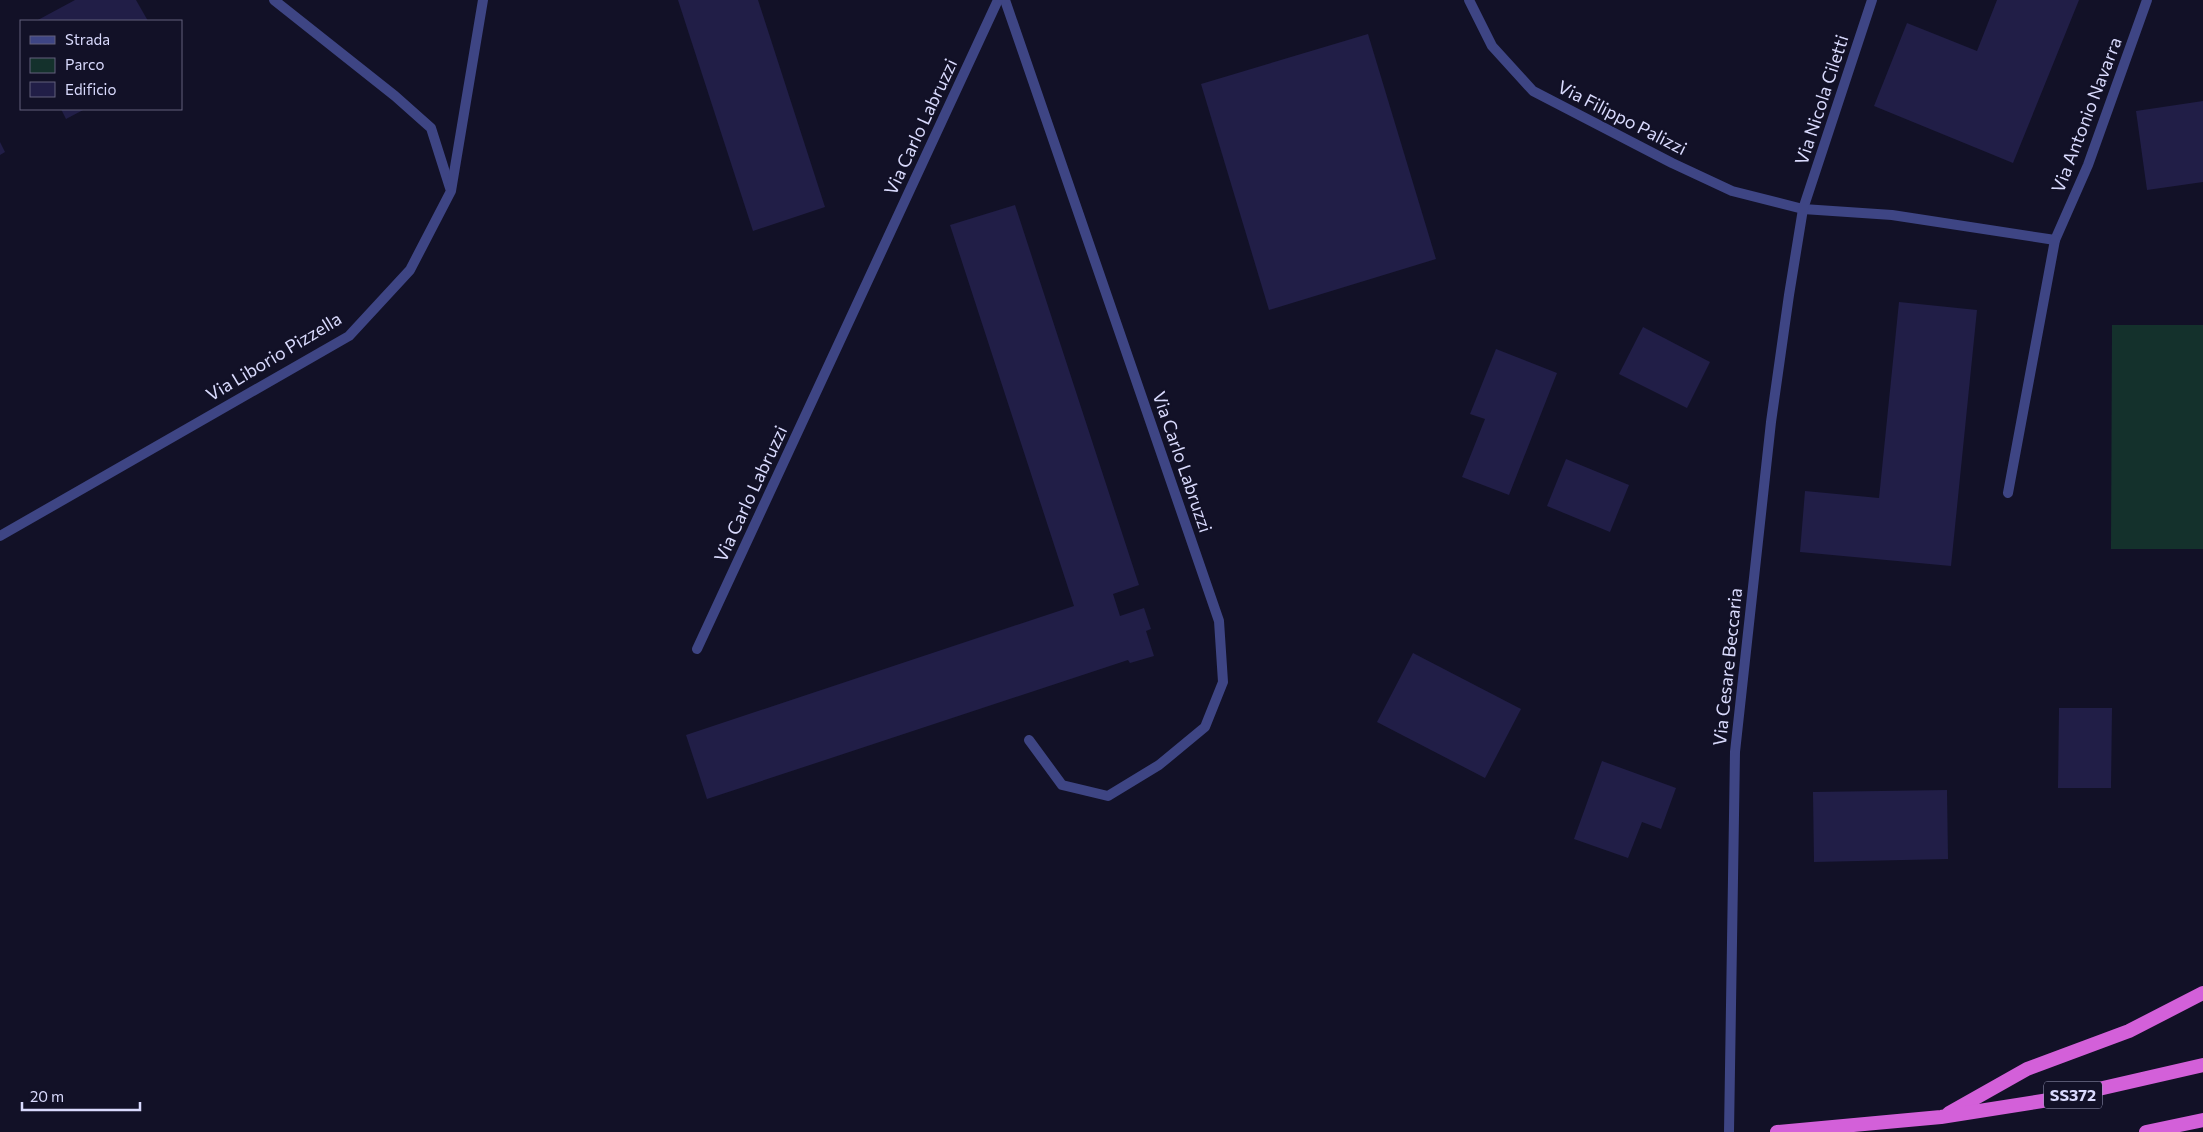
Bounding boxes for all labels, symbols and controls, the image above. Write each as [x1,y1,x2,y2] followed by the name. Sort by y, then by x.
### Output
[20,20,182,110] legend
[65,30,110,48] text: Strada
[1790,32,1852,167] street label: Via Nicola Ciletti
[2046,34,2126,195] street label: Via Antonio Navarra
[65,55,104,73] text: Parco
[879,55,961,198] street label: Via Carlo Labruzzi
[1554,75,1691,159] street label: Via Filippo Palizzi
[65,80,116,98] text: Edificio
[202,307,345,405] street label: Via Liborio Pizzella
[1149,388,1217,535] street label: Via Carlo Labruzzi
[709,422,791,565] street label: Via Carlo Labruzzi
[1708,587,1746,747] street label: Via Cesare Beccaria
[22,1080,140,1112] scale bar
[2044,1082,2102,1108] road number: SS372
[30,1087,64,1105] text: 20 m

